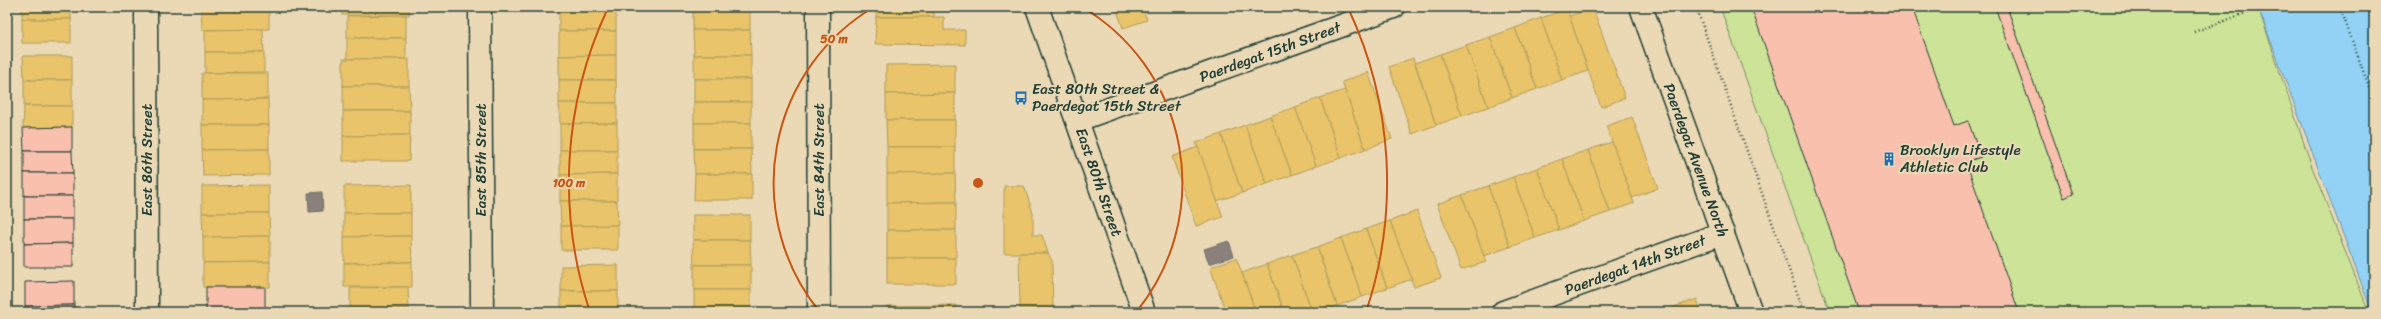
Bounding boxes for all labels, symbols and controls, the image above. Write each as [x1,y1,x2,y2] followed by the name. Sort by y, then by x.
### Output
[1196,14,1345,90] street label: Paerdegat 15th Street
[820,28,848,50] text: 50 m
[1032,76,1182,119] place label: East 80th Street & Paerdegat 15th Street
[1656,79,1736,241] street label: Paerdegat Avenue North
[1013,90,1029,106] bus stop icon: East 80th Street & Paerdegat 15th Street
[134,103,160,216] street label: East 86th Street
[468,103,494,217] street label: East 85th Street
[806,103,832,217] street label: East 84th Street
[1068,124,1130,240] street label: East 80th Street
[1899,137,2021,180] place label: Brooklyn Lifestyle Athletic Club
[1881,151,1897,167] building icon: Brooklyn Lifestyle Athletic Club
[553,172,586,194] text: 100 m
[971,176,985,190] centre of rings
[1561,227,1710,303] street label: Paerdegat 14th Street

